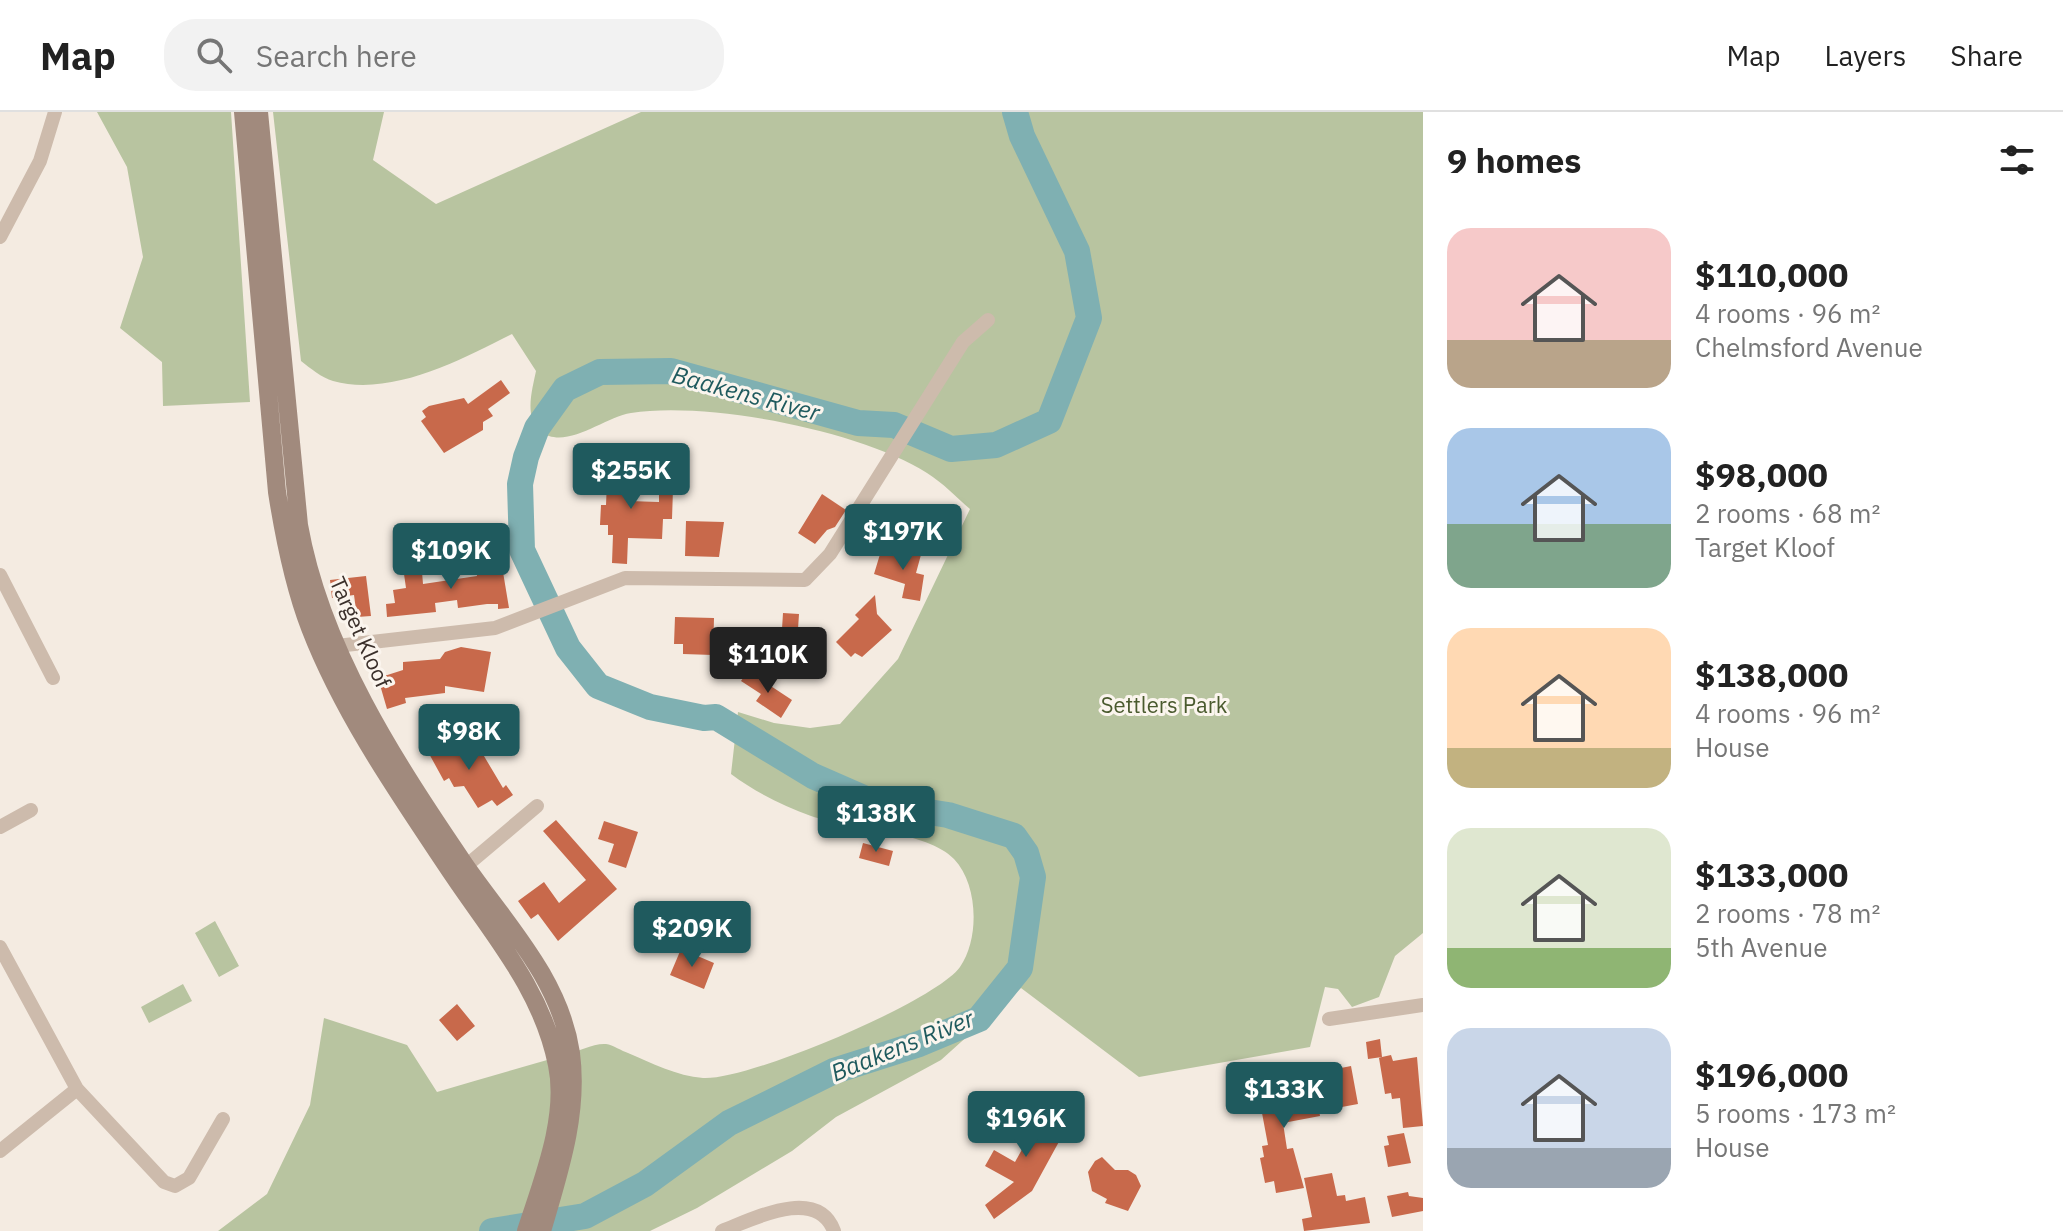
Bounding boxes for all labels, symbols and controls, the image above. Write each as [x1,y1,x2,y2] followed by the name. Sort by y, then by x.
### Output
[164,19,724,91] search box
[40,31,116,80] text: Map
[192,33,236,77] icon: search
[256,36,417,75] text: Search here
[1726,37,1780,74] text: Map
[1824,37,1906,74] text: Layers
[1950,37,2023,74] text: Share
[1447,138,1582,182] text: 9 homes
[1995,138,2039,182] icon: filters
[1695,252,1848,296] text: $110,000
[1511,260,1607,356] icon: home
[1695,296,1880,330] text: 4 rooms · 96 m²
[1695,330,1923,364] text: Chelmsford Avenue
[669,358,825,428] water label: Baakens River
[575,443,687,511] pin: $255K
[591,452,671,486] text: $255K
[1695,452,1828,496] text: $98,000
[1511,460,1607,556] icon: home
[1695,496,1880,530] text: 2 rooms · 68 m²
[847,504,959,572] pin: $197K
[863,513,943,547] text: $197K
[395,523,507,591] pin: $109K
[1695,530,1835,564] text: Target Kloof
[411,532,491,566] text: $109K
[324,572,398,692] street label: Target Kloof
[712,627,824,695] pin: $110K
[728,636,808,670] text: $110K
[1695,652,1848,696] text: $138,000
[1511,660,1607,756] icon: home
[1101,690,1228,719] park label: Settlers Park
[1695,696,1880,730] text: 4 rooms · 96 m²
[422,704,516,772] pin: $98K
[437,713,501,747] text: $98K
[1695,730,1770,764] text: House
[820,786,932,854] pin: $138K
[836,795,916,829] text: $138K
[1695,852,1848,896] text: $133,000
[1511,860,1607,956] icon: home
[1695,896,1880,930] text: 2 rooms · 78 m²
[636,901,748,969] pin: $209K
[652,910,732,944] text: $209K
[1695,930,1827,964] text: 5th Avenue
[826,1001,979,1088] water label: Baakens River
[1695,1052,1848,1096] text: $196,000
[1511,1060,1607,1156] icon: home
[1228,1062,1340,1130] pin: $133K
[1244,1071,1324,1105] text: $133K
[970,1091,1082,1159] pin: $196K
[1695,1096,1896,1130] text: 5 rooms · 173 m²
[986,1100,1066,1134] text: $196K
[1695,1130,1770,1164] text: House

